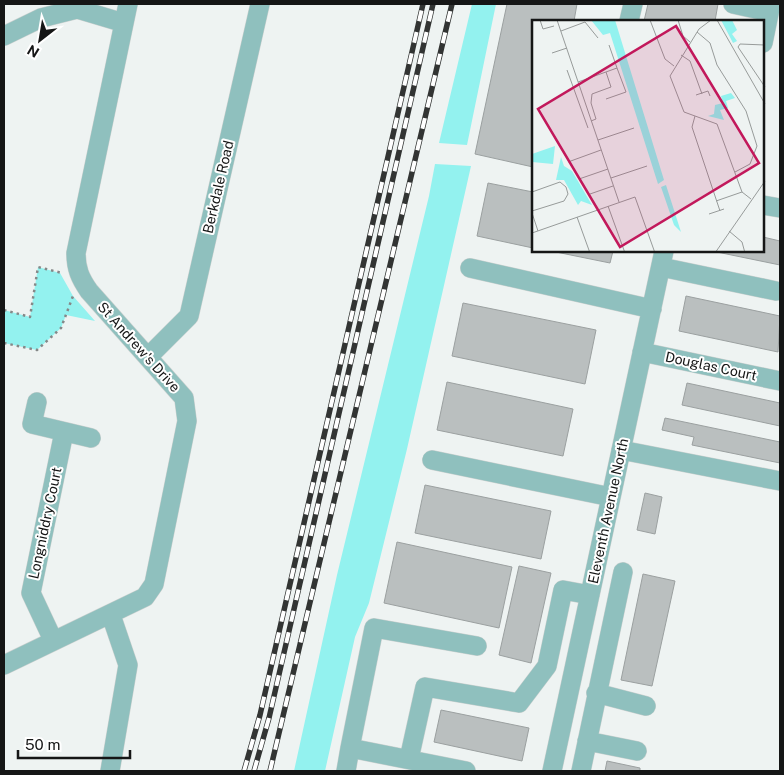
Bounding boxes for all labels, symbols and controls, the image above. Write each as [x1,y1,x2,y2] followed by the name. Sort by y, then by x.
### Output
[15,15,65,65] north arrow
[532,20,764,252] inset map
[24,41,42,61] text: N
[200,139,236,235] street label: Berkdale Road
[95,299,183,395] street label: St Andrew's Drive
[664,348,758,384] street label: Douglas Court
[585,437,631,585] street label: Eleventh Avenue North
[25,466,65,580] street label: Longniddry Court
[18,728,130,760] scale bar
[25,736,60,753] text: 50 m

